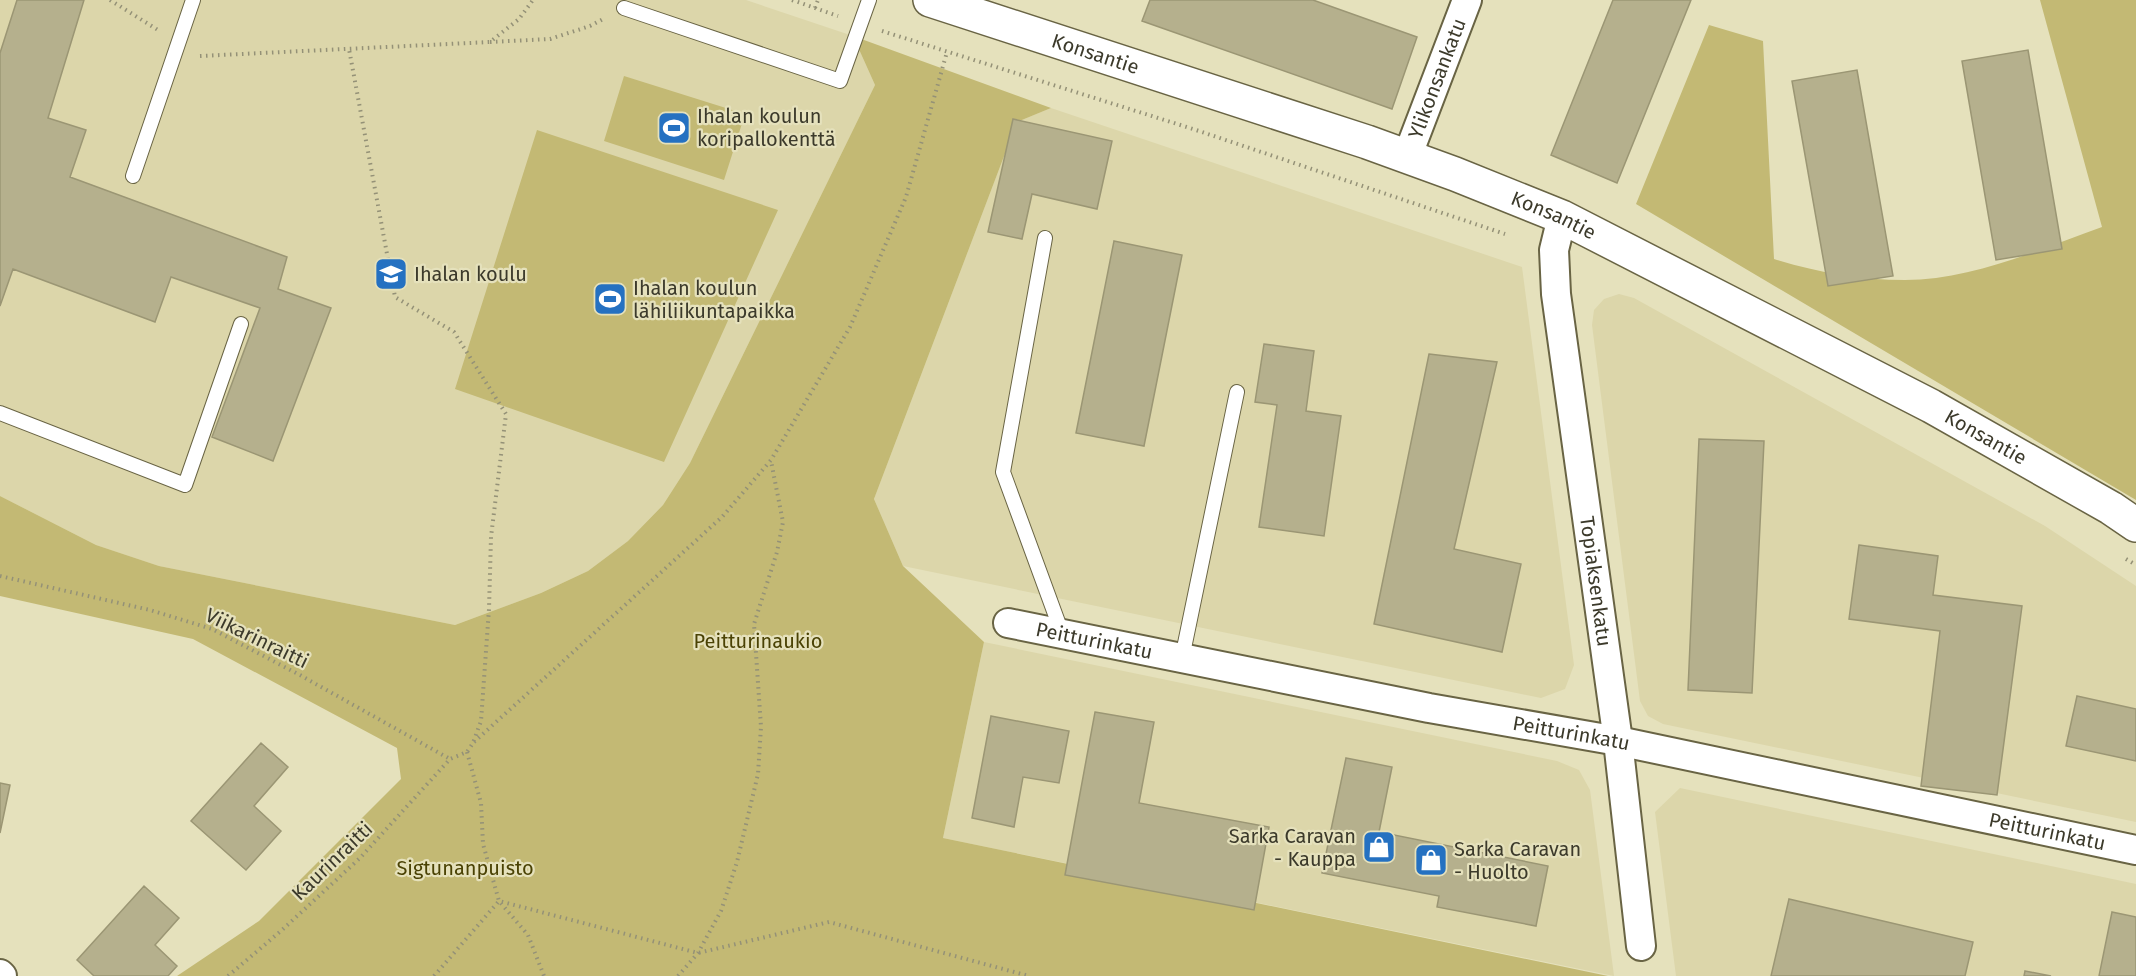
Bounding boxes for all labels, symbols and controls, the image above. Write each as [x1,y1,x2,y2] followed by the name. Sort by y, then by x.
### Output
[1403,15,1471,142] street label: Ylikonsankatu
[1049,28,1142,79] street label: Konsantie
[697,104,836,151] place label: Ihalan koulun koripallokenttä
[656,110,692,146] sports icon: Ihalan koulun koripallokenttä
[1508,186,1600,244] street label: Konsantie
[373,256,409,292] school or university icon: Ihalan koulu
[414,262,527,286] place label: Ihalan koulu
[633,276,795,323] place label: Ihalan koulun lähiliikuntapaikka
[592,281,628,317] sports icon: Ihalan koulun lähiliikuntapaikka
[1941,404,2031,470] street label: Konsantie
[1575,515,1617,648] street label: Topiaksenkatu
[201,603,313,673] street label: Viikarinraitti
[1034,617,1155,664] street label: Peitturinkatu
[694,629,822,653] park label: Peitturinaukio
[1511,711,1632,755] street label: Peitturinkatu
[1987,807,2108,855] street label: Peitturinkatu
[287,817,377,905] street label: Kaurinraitti
[1229,824,1356,871] place label: Sarka Caravan - Kauppa
[1361,829,1397,865] shop icon: Sarka Caravan - Kauppa
[1454,837,1581,884] place label: Sarka Caravan - Huolto
[1413,842,1449,878] shop icon: Sarka Caravan - Huolto
[396,856,534,880] park label: Sigtunanpuisto

